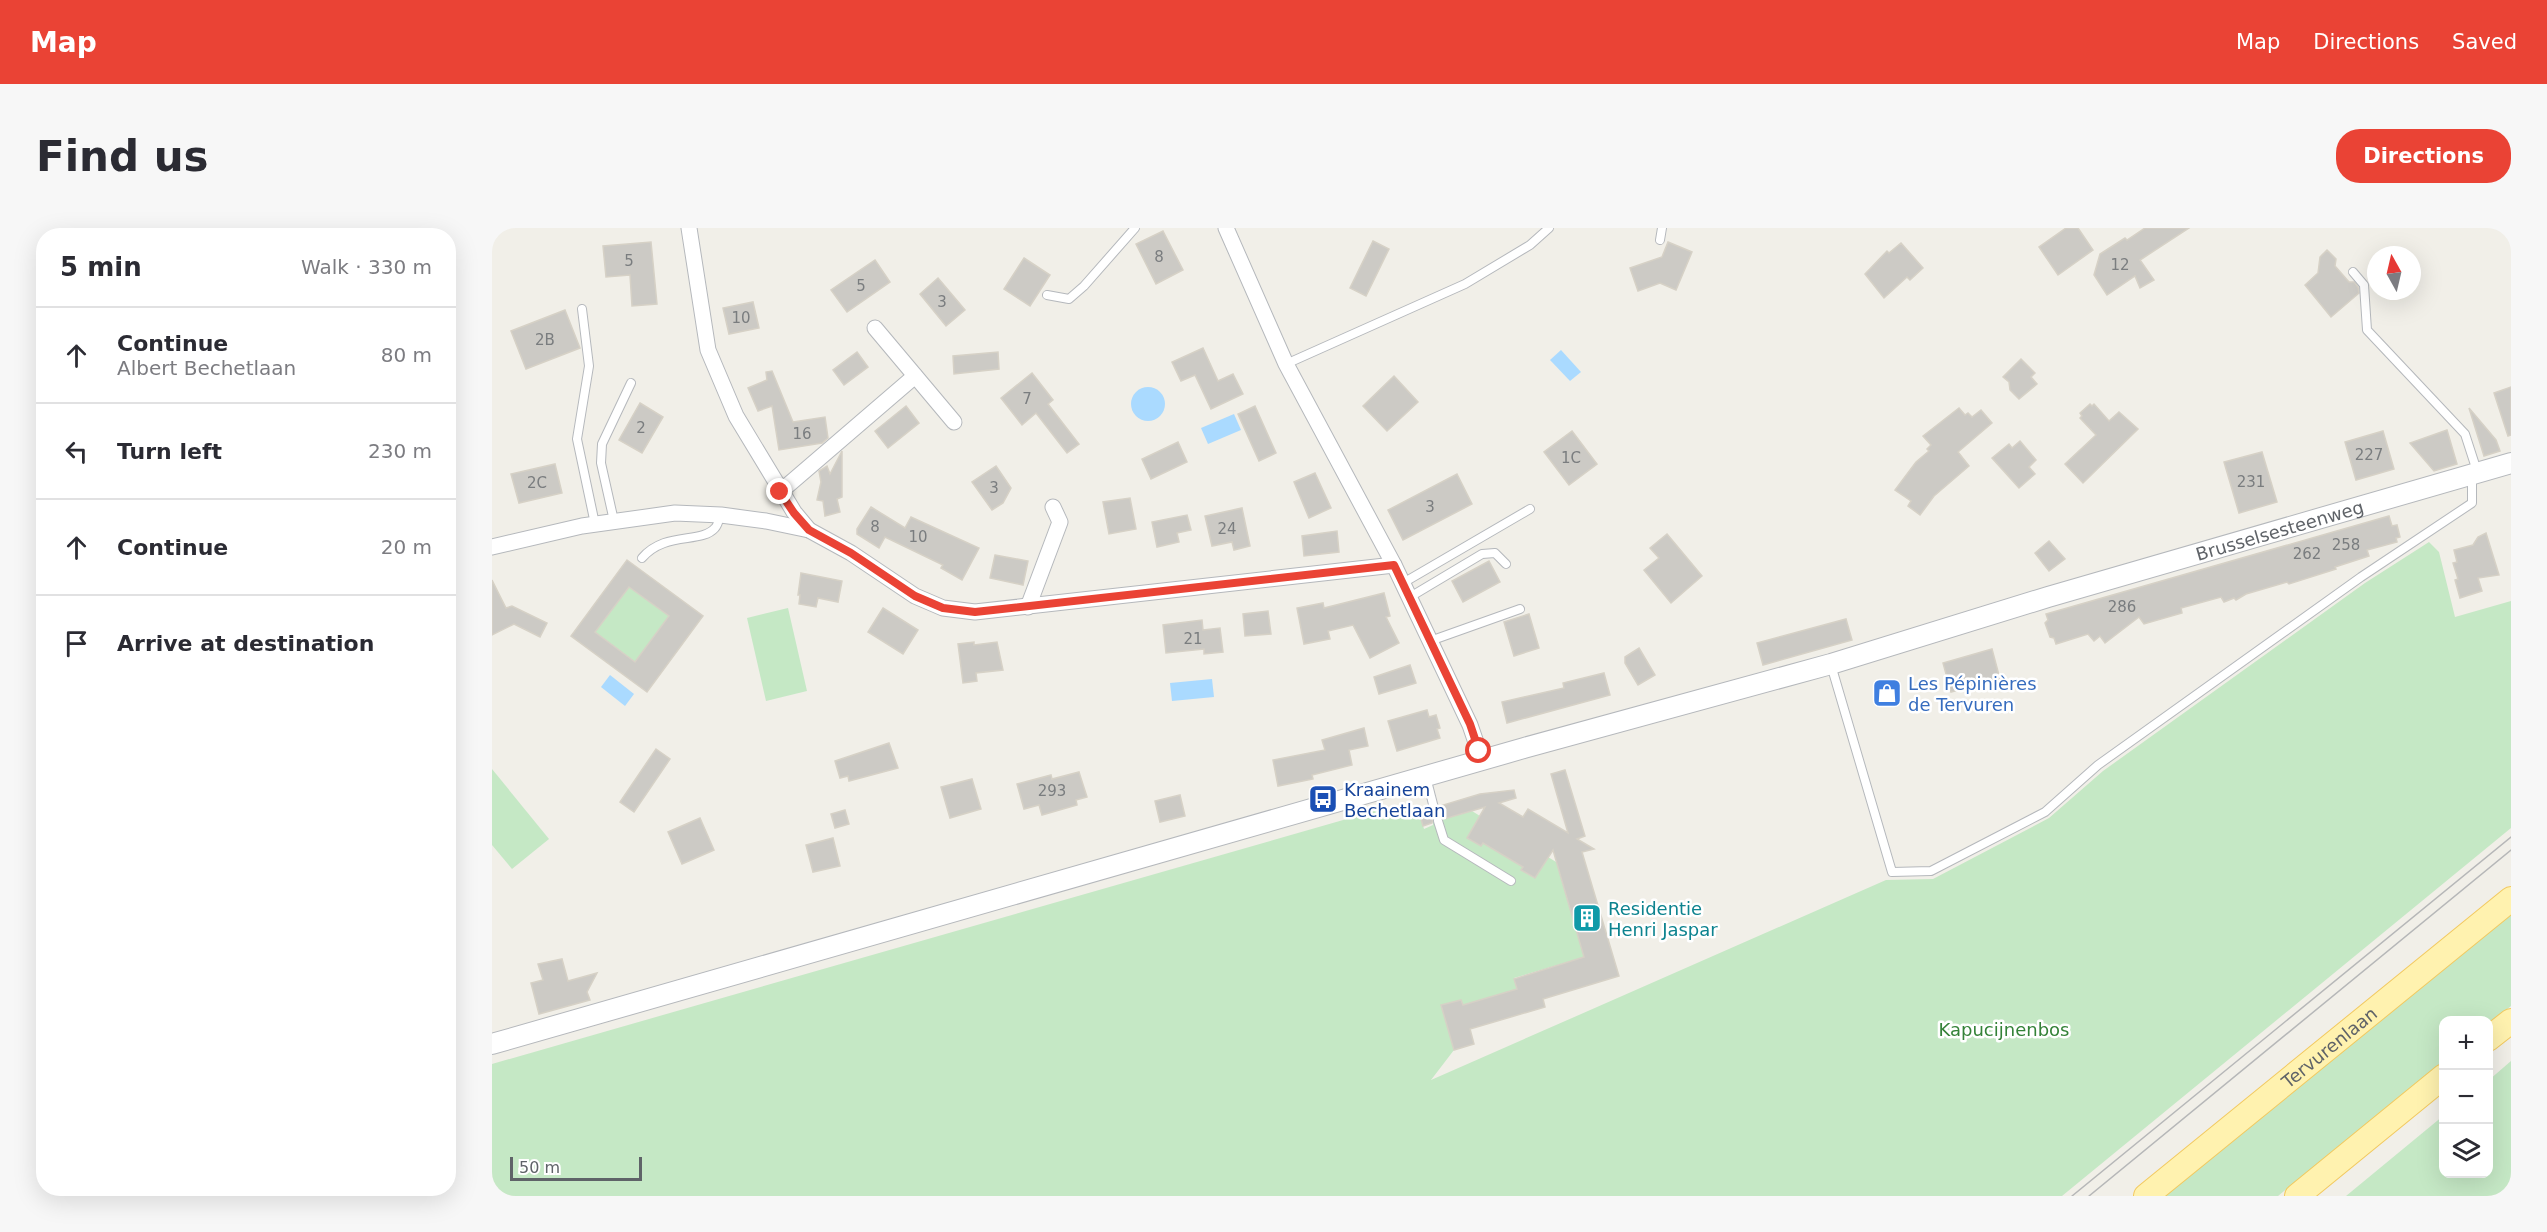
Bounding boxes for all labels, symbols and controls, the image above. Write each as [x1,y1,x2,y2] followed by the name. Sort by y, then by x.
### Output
[30,26,97,59] text: Map
[2236,30,2280,54] text: Map
[2313,30,2419,54] text: Directions
[2452,30,2517,54] text: Saved
[2336,129,2511,183] button: Directions
[36,132,209,181] text: Find us
[2367,246,2421,300] north arrow
[1154,248,1164,266] house number: 8
[60,252,142,282] text: 5 min
[624,252,634,270] house number: 5
[301,255,432,279] text: Walk · 330 m
[2110,256,2130,274] house number: 12
[856,277,866,295] house number: 5
[937,293,947,311] house number: 3
[731,309,751,327] house number: 10
[117,331,228,356] text: Continue
[535,331,555,349] house number: 2B
[60,339,93,372] icon: ahead
[381,343,432,367] text: 80 m
[117,356,296,380] text: Albert Bechetlaan
[1022,390,1032,408] house number: 7
[636,419,646,437] house number: 2
[792,425,812,443] house number: 16
[60,435,93,468] icon: left
[117,439,222,464] text: Turn left
[368,439,432,463] text: 230 m
[2355,446,2383,464] house number: 227
[1561,449,1581,467] house number: 1C
[2237,473,2265,491] house number: 231
[527,474,547,492] house number: 2C
[766,478,792,504] route end
[989,479,999,497] house number: 3
[2193,496,2366,564] street label: Brusselsesteenweg
[1425,498,1435,516] house number: 3
[870,518,880,536] house number: 8
[1217,520,1237,538] house number: 24
[908,528,928,546] house number: 10
[60,531,93,564] icon: ahead
[117,535,228,560] text: Continue
[381,535,432,559] text: 20 m
[2332,536,2360,554] house number: 258
[2293,545,2321,563] house number: 262
[2108,598,2136,616] house number: 286
[60,627,93,660] icon: arrive
[1183,630,1203,648] house number: 21
[117,631,374,656] text: Arrive at destination
[1908,673,2037,715] place label: Les Pépinières de Tervuren
[1871,677,1903,709] shop icon: Les Pépinières de Tervuren
[1465,737,1491,763] route start
[1344,779,1445,821] place label: Kraainem Bechetlaan
[1038,782,1066,800] house number: 293
[1307,783,1339,815] bus stop icon: Kraainem Bechetlaan
[1608,898,1718,940] place label: Residentie Henri Jaspar
[1571,902,1603,934] building icon: Residentie Henri Jaspar
[2276,1002,2381,1093] street label: Tervurenlaan
[2439,1016,2493,1178] map controls
[2439,1016,2493,1070] button: +
[1939,1019,2069,1040] park label: Kapucijnenbos
[2439,1070,2493,1124] button: −
[2439,1124,2493,1178] button: layers
[510,1154,642,1182] scale bar
[519,1158,560,1177] text: 50 m

